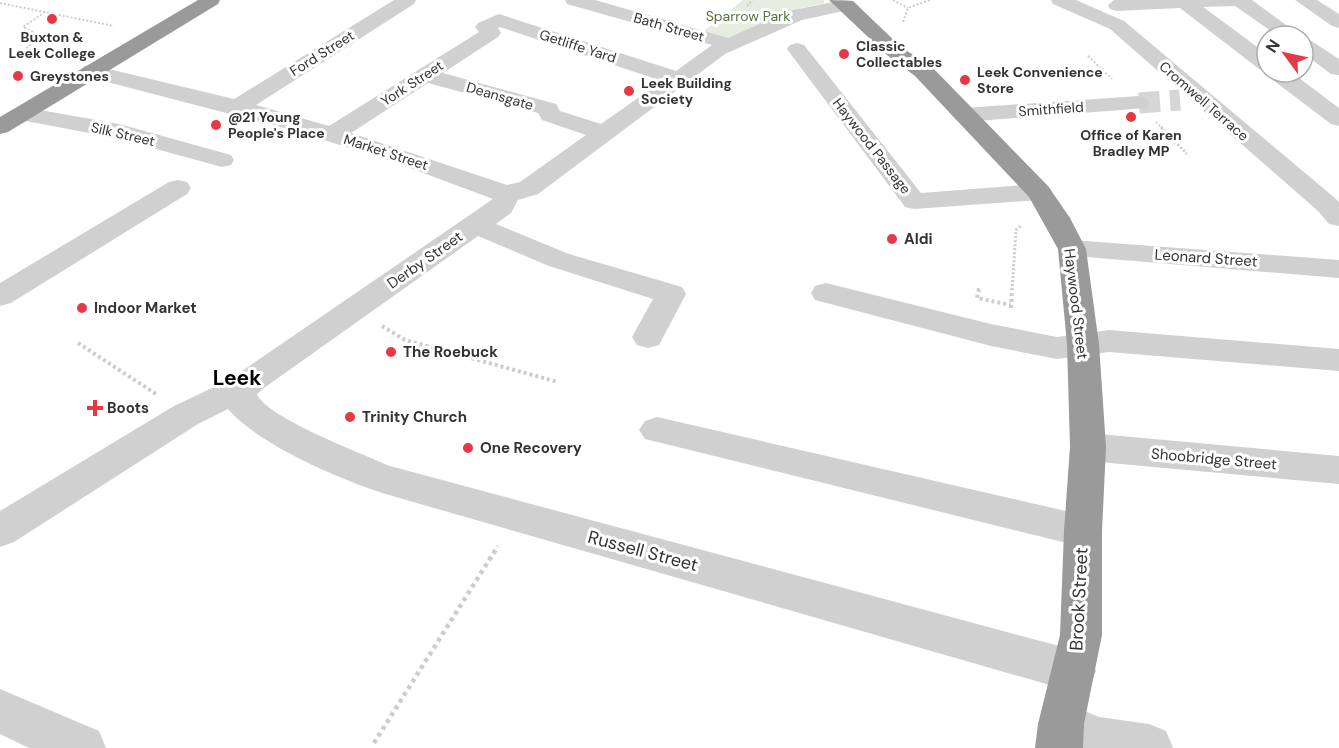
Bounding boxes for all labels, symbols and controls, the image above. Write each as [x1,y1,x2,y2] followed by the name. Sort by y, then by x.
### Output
[706,7,790,25] park label: Sparrow Park
[632,8,706,46] street label: Bath Street
[45,12,59,26] marker: Buxton & Leek College
[1255,24,1315,84] north arrow
[537,25,619,67] street label: Getliffe Yard
[286,26,358,80] street label: Ford Street
[9,28,95,62] place label: Buxton & Leek College
[1261,35,1285,57] text: N
[856,37,942,71] place label: Classic Collectables
[837,47,851,61] marker: Classic Collectables
[377,56,447,110] street label: York Street
[1156,57,1252,145] street label: Cromwell Terrace
[977,63,1103,97] place label: Leek Convenience Store
[30,67,109,85] place label: Greystones
[11,69,25,83] marker: Greystones
[958,73,972,87] marker: Leek Convenience Store
[641,74,732,108] place label: Leek Building Society
[464,78,536,114] street label: Deansgate
[622,84,636,98] marker: Leek Building Society
[829,94,915,198] street label: Haywood Passage
[1018,98,1084,120] street label: Smithfield
[228,108,325,142] place label: @21 Young People's Place
[1124,110,1138,124] marker: Office of Karen Bradley MP
[89,118,157,150] street label: Silk Street
[209,118,223,132] marker: @21 Young People's Place
[1080,126,1182,160] place label: Office of Karen Bradley MP
[341,130,431,174] street label: Market Street
[383,226,467,293] street label: Derby Street
[904,229,933,249] place label: Aldi
[885,232,899,246] marker: Aldi
[1154,244,1258,272] street label: Leonard Street
[1059,248,1093,361] street label: Haywood Street
[94,298,197,318] place label: Indoor Market
[75,301,89,315] marker: Indoor Market
[403,342,498,362] place label: The Roebuck
[384,345,398,359] marker: The Roebuck
[213,364,261,392] district label: Leek
[107,398,149,418] place label: Boots
[88,401,102,415] marker: Boots
[362,407,467,427] place label: Trinity Church
[343,410,357,424] marker: Trinity Church
[480,438,582,458] place label: One Recovery
[461,441,475,455] marker: One Recovery
[1150,444,1278,474] street label: Shoobridge Street
[585,525,701,577] street label: Russell Street
[1064,547,1094,651] street label: Brook Street

